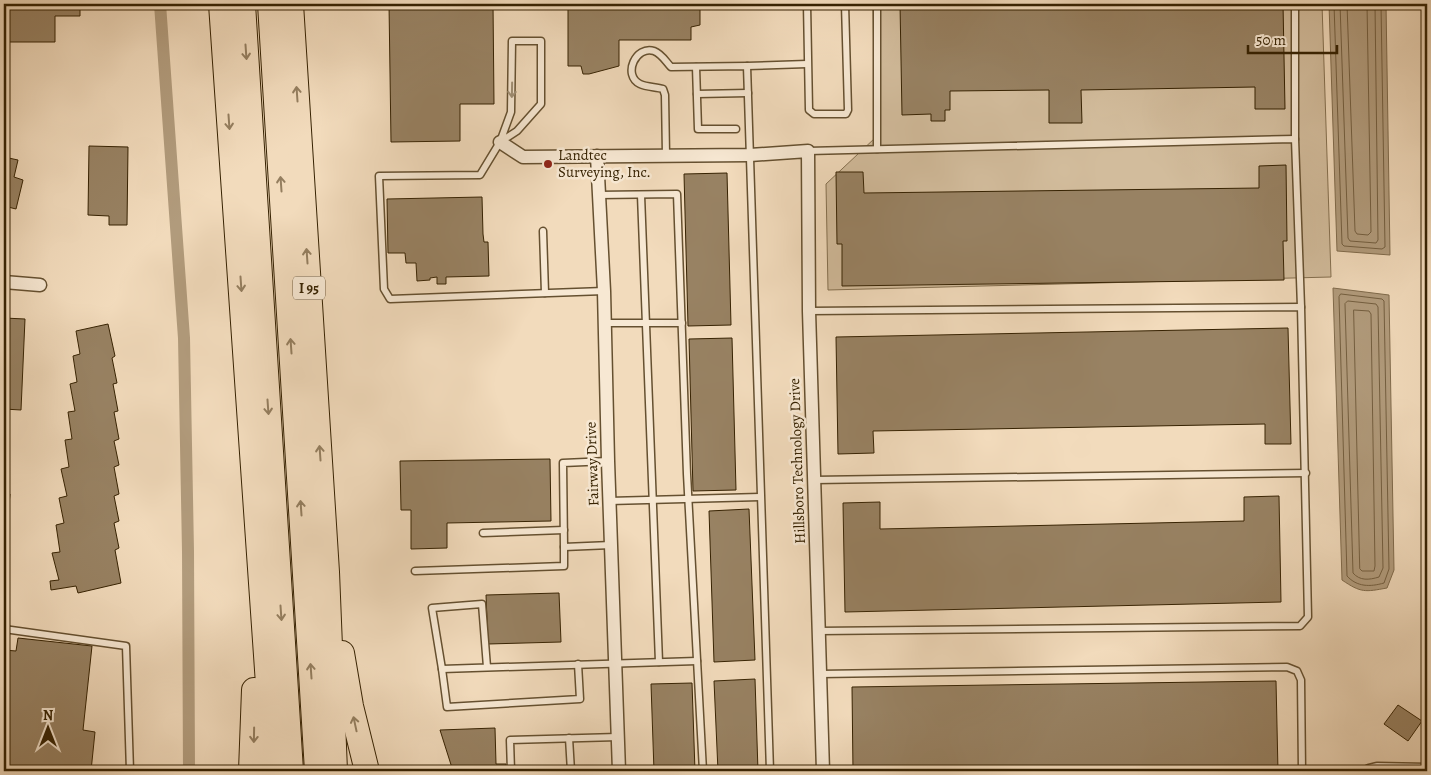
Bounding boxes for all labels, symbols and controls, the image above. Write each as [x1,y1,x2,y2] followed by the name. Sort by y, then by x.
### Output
[1248,22,1337,54] scale bar
[1256,30,1286,50] text: 50 m
[241,44,250,60] one-way arrow
[507,82,516,98] one-way arrow
[292,86,301,102] one-way arrow
[225,114,234,130] one-way arrow
[558,145,651,182] place label: Landtec Surveying, Inc.
[542,158,554,170] marker: Landtec Surveying, Inc.
[276,176,285,192] one-way arrow
[303,249,312,265] one-way arrow
[236,276,245,292] one-way arrow
[293,276,325,300] road number: I 95
[286,339,295,355] one-way arrow
[784,377,810,544] street label: Hillsboro Technology Drive
[263,398,272,414] one-way arrow
[581,421,603,507] street label: Fairway Drive
[315,446,324,462] one-way arrow
[297,501,306,517] one-way arrow
[276,605,285,621] one-way arrow
[307,663,316,679] one-way arrow
[22,702,72,752] north arrow
[43,706,53,725] text: N
[350,717,359,733] one-way arrow
[249,726,258,742] one-way arrow

